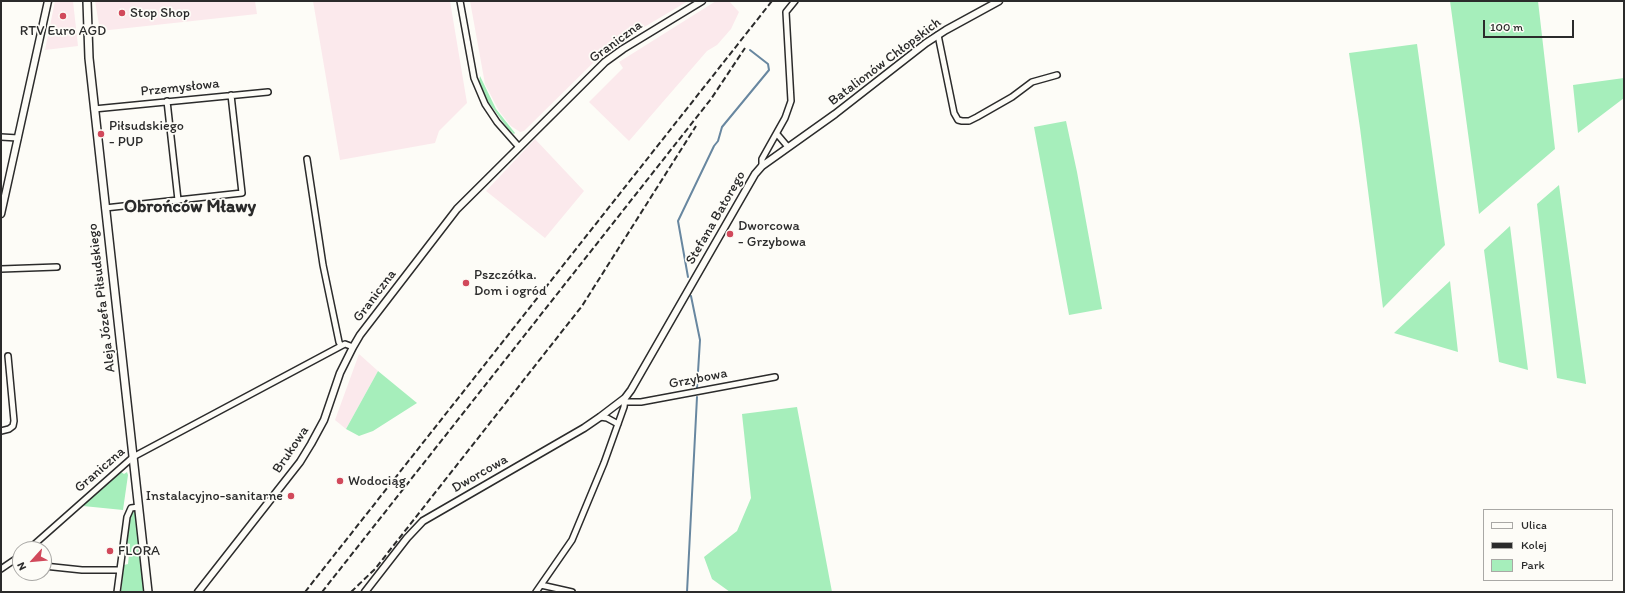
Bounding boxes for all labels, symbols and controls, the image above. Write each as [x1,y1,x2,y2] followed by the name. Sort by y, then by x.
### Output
[130,5,190,21] place label: Stop Shop
[117,8,127,18] marker: Stop Shop
[58,11,68,21] marker: RTV Euro AGD
[1485,12,1576,38] scale bar
[825,14,945,110] street label: Batalionów Chłopskich
[586,17,646,67] street label: Graniczna
[1490,20,1523,34] text: 100 m
[20,23,106,39] place label: RTV Euro AGD
[140,76,220,100] street label: Przemysłowa
[109,118,184,150] place label: Piłsudskiego - PUP
[96,129,106,139] marker: Piłsudskiego - PUP
[682,168,750,268] street label: Stefana Batorego
[124,196,256,218] district label: Obrońców Mławy
[738,218,806,250] place label: Dworcowa - Grzybowa
[85,222,119,374] street label: Aleja Józefa Piłsudskiego
[725,229,735,239] marker: Dworcowa - Grzybowa
[350,266,400,326] street label: Graniczna
[474,267,547,300] place label: Pszczółka. Dom i ogród
[461,278,471,288] marker: Pszczółka. Dom i ogród
[667,365,729,393] street label: Grzybowa
[269,423,313,477] street label: Brukowa
[71,444,129,496] street label: Graniczna
[449,451,511,497] street label: Dworcowa
[348,473,406,489] place label: Wodociąg
[335,476,345,486] marker: Wodociąg
[146,488,283,504] place label: Instalacyjno-sanitarne
[286,491,296,501] marker: Instalacyjno-sanitarne
[1483,509,1613,581] legend
[1521,518,1547,532] text: Ulica
[1521,538,1547,552] text: Kolej
[12,541,52,581] north arrow
[118,543,160,559] place label: FLORA
[105,546,115,556] marker: FLORA
[1521,558,1545,572] text: Park
[14,560,29,572] text: N

